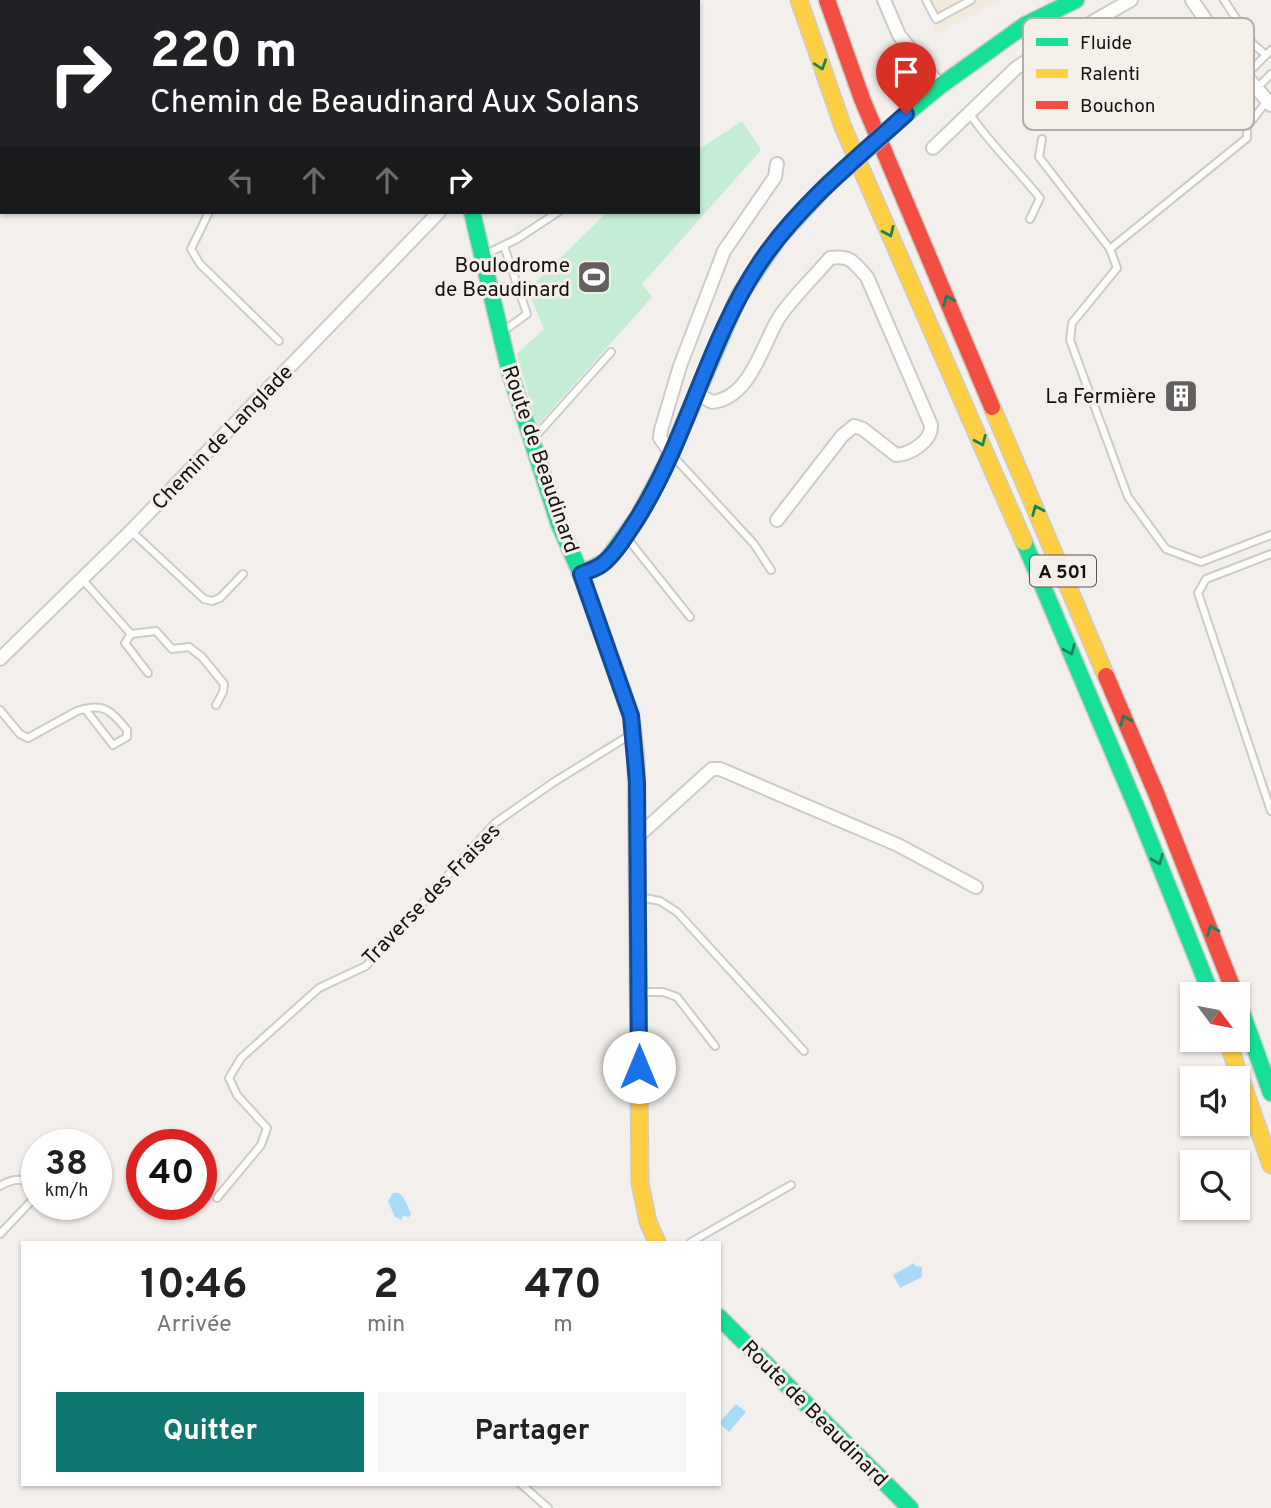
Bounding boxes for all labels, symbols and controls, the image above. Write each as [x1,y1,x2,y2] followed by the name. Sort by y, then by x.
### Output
[1023,18,1254,130] legend
[150,23,297,85] text: 220 m
[35,28,126,119] icon: right
[1080,32,1132,56] text: Fluide
[876,42,936,114] pin
[887,53,925,91] icon: arrive
[813,58,827,70] one-way arrow
[1080,63,1140,87] text: Ralenti
[150,84,640,124] text: Chemin de Beaudinard Aux Solans
[1080,95,1156,119] text: Bouchon
[222,161,260,199] icon: left
[295,161,333,199] icon: ahead
[368,161,406,199] icon: ahead
[441,161,479,199] icon: right
[881,225,895,238] one-way arrow
[434,253,570,304] place label: Boulodrome de Beaudinard
[575,258,613,296] sports icon: Boulodrome de Beaudinard
[942,295,956,308] one-way arrow
[147,360,300,517] street label: Chemin de Langlade
[495,362,584,557] street label: Route de Beaudinard
[1162,377,1200,415] building icon: La Fermière
[1045,384,1156,411] place label: La Fermière
[973,433,987,446] one-way arrow
[1031,505,1045,517] one-way arrow
[1030,556,1096,586] road number: A 501
[1062,643,1076,655] one-way arrow
[1120,714,1134,726] one-way arrow
[357,818,507,972] street label: Traverse des Fraises
[1149,853,1163,865] one-way arrow
[1206,925,1220,937] one-way arrow
[1180,982,1250,1052] north arrow
[1180,982,1250,1220] map controls
[602,1030,676,1104] position arrow
[1180,1066,1250,1136] button: sound
[126,1129,217,1220] speed limit sign: 40
[45,1143,88,1187] text: 38
[1180,1150,1250,1220] button: search
[45,1180,88,1203] text: km/h
[140,1260,248,1313] text: 10:46
[373,1260,399,1313] text: 2
[525,1260,602,1313] text: 470
[156,1311,232,1340] text: Arrivée
[367,1311,405,1340] text: min
[553,1311,573,1340] text: m
[735,1335,893,1493] street label: Route de Beaudinard
[56,1392,364,1472] button: Quitter
[378,1392,686,1472] button: Partager

